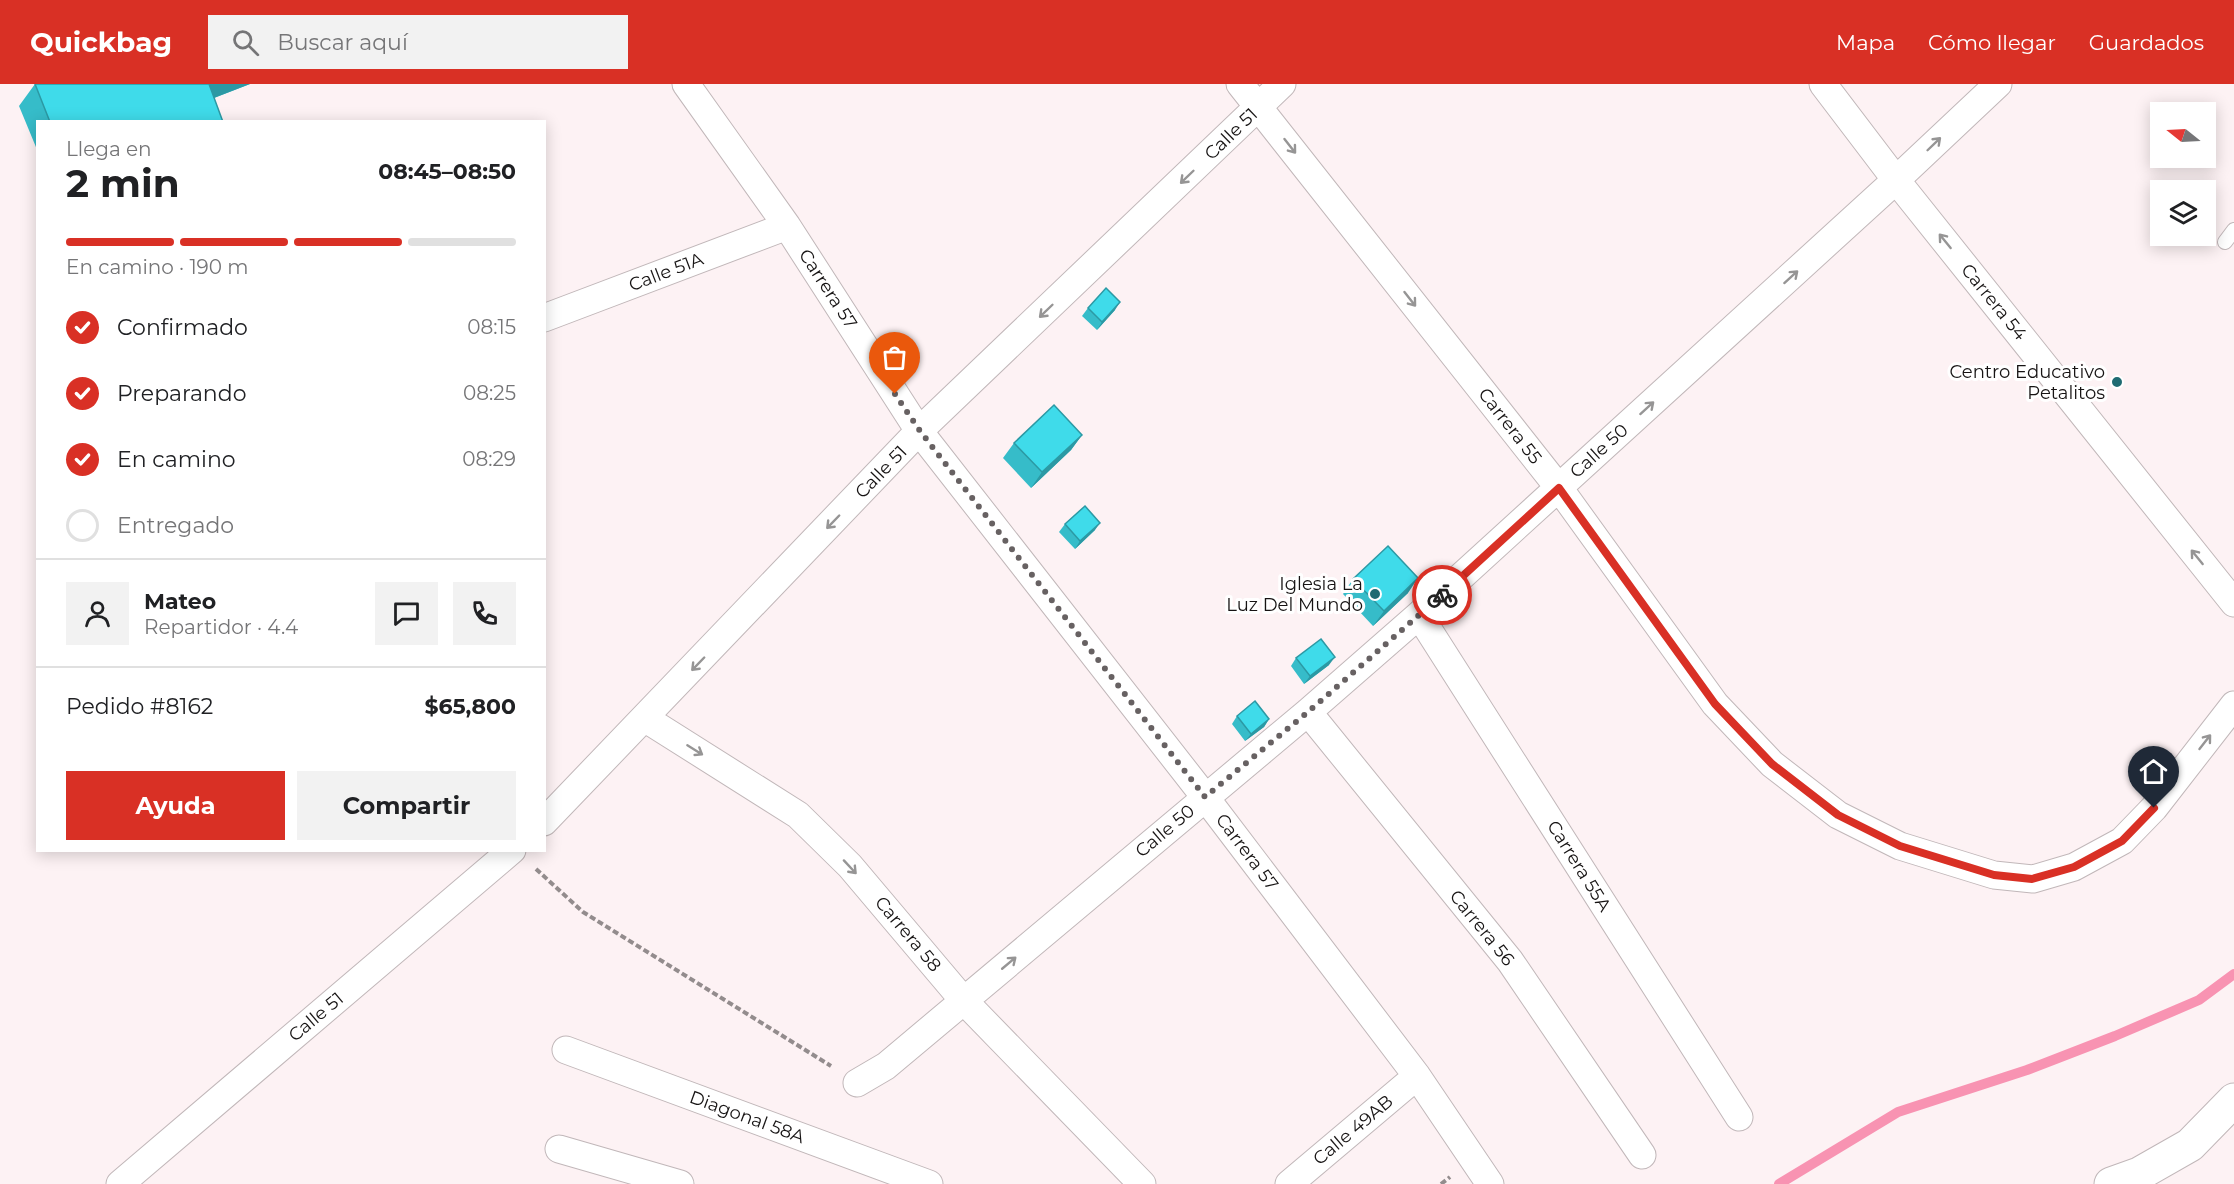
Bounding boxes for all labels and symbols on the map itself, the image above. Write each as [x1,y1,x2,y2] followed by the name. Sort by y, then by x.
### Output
[2150,102,2216,168] north arrow
[1200,103,1262,165] street label: Calle 51
[1283,137,1296,153] one-way arrow
[1927,137,1942,152] one-way arrow
[1179,169,1194,184] one-way arrow
[1938,233,1951,249] one-way arrow
[794,245,862,333] street label: Carrera 57
[626,248,706,296] street label: Calle 51A
[1956,259,2032,345] street label: Carrera 54
[1783,270,1798,284] one-way arrow
[1404,291,1417,307] one-way arrow
[1038,304,1053,318] one-way arrow
[869,332,920,394] pin
[1949,361,2105,404] place label: Centro Educativo Petalitos
[2110,375,2124,389] marker: Centro Educativo Petalitos
[1474,384,1546,468] street label: Carrera 55
[1639,401,1654,415] one-way arrow
[1565,419,1633,483] street label: Calle 50
[850,441,912,503] street label: Calle 51
[826,515,840,530] one-way arrow
[2191,549,2204,565] one-way arrow
[1412,565,1472,625] courier
[1226,573,1363,616] place label: Iglesia La Luz Del Mundo
[1368,587,1382,601] marker: Iglesia La Luz Del Mundo
[691,656,706,671] one-way arrow
[2199,735,2212,751] one-way arrow
[686,744,703,756] one-way arrow
[2128,746,2179,808] pin
[1131,800,1199,862] street label: Calle 50
[1211,809,1283,895] street label: Carrera 57
[1542,816,1616,916] street label: Carrera 55A
[843,859,857,874] one-way arrow
[1445,886,1519,970] street label: Carrera 56
[870,892,946,976] street label: Carrera 58
[1001,957,1017,970] one-way arrow
[284,988,348,1046] street label: Calle 51
[686,1086,808,1148] street label: Diagonal 58A
[1309,1090,1397,1170] street label: Calle 49AB

